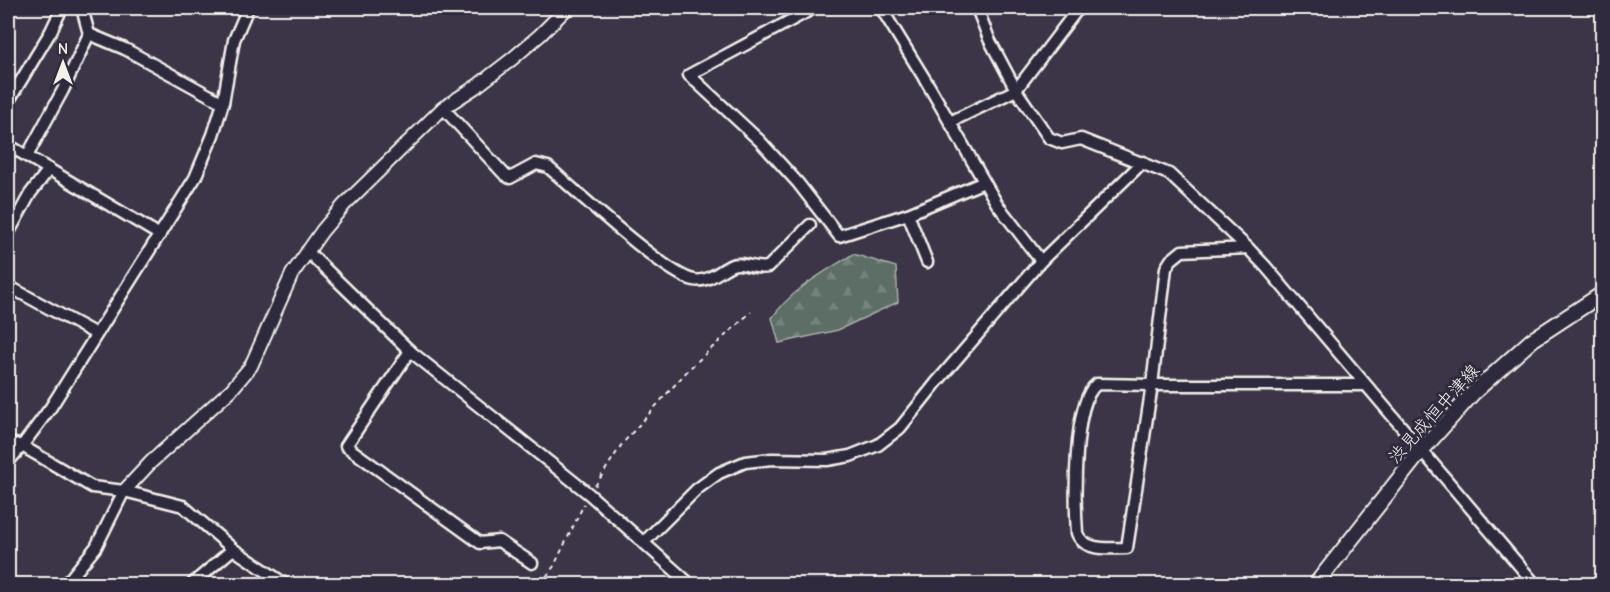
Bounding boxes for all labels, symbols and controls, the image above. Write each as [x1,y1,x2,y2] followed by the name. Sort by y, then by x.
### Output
[33,33,93,93] north arrow
[58,40,68,58] text: N
[1384,360,1484,468] street label: 渋見成恒中津線

